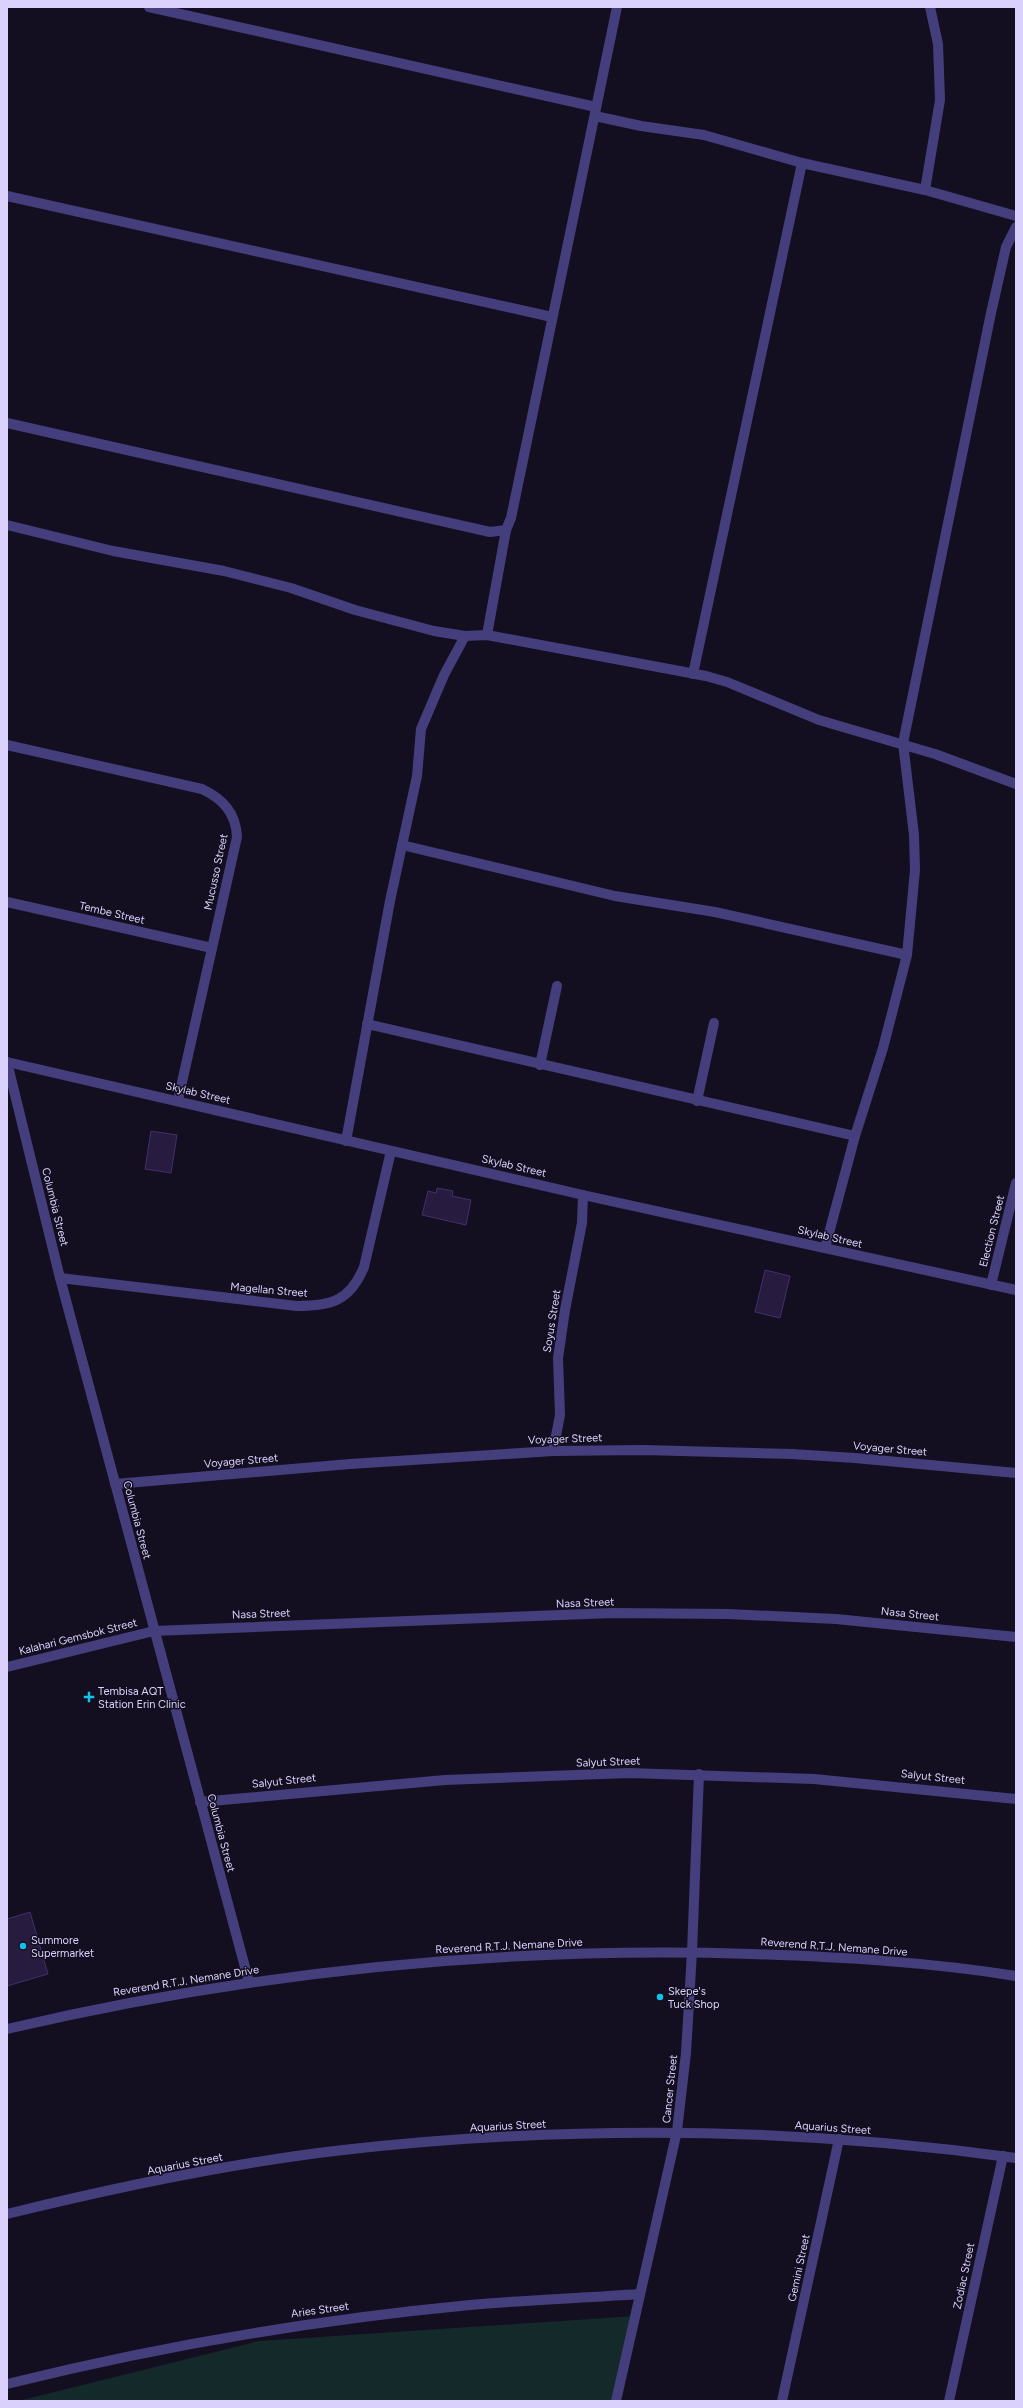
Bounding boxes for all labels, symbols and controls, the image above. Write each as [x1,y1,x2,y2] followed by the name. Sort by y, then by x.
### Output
[202,833,230,911] street label: Mucusso Street
[78,899,146,927] street label: Tembe Street
[164,1079,232,1107] street label: Skylab Street
[480,1152,548,1180] street label: Skylab Street
[39,1166,71,1248] street label: Columbia Street
[977,1194,1007,1268] street label: Election Street
[796,1223,864,1251] street label: Skylab Street
[230,1280,308,1300] street label: Magellan Street
[541,1289,563,1353] street label: Soyus Street
[528,1431,602,1447] street label: Voyager Street
[852,1439,928,1459] street label: Voyager Street
[203,1451,279,1471] street label: Voyager Street
[120,1480,154,1560] street label: Columbia Street
[556,1595,614,1611] street label: Nasa Street
[880,1604,940,1624] street label: Nasa Street
[232,1606,290,1622] street label: Nasa Street
[17,1616,139,1658] street label: Kalahari Gemsbok Street
[98,1685,186,1711] place label: Tembisa AQT Station Erin Clinic
[83,1691,95,1703] marker: Tembisa AQT Station Erin Clinic
[576,1754,640,1770] street label: Salyut Street
[900,1767,966,1787] street label: Salyut Street
[251,1771,317,1791] street label: Salyut Street
[204,1793,238,1873] street label: Columbia Street
[31,1934,94,1960] place label: Summore Supermarket
[760,1935,908,1959] street label: Reverend R.T.J. Nemane Drive
[435,1936,583,1956] street label: Reverend R.T.J. Nemane Drive
[18,1941,28,1951] marker: Summore Supermarket
[112,1963,260,1999] street label: Reverend R.T.J. Nemane Drive
[668,1985,720,2011] place label: Skepe's Tuck Shop
[655,1992,665,2002] marker: Skepe's Tuck Shop
[660,2054,680,2124] street label: Cancer Street
[469,2118,547,2134] street label: Aquarius Street
[794,2119,872,2137] street label: Aquarius Street
[146,2150,224,2178] street label: Aquarius Street
[786,2233,812,2303] street label: Gemini Street
[951,2242,977,2310] street label: Zodiac Street
[290,2300,350,2320] street label: Aries Street

